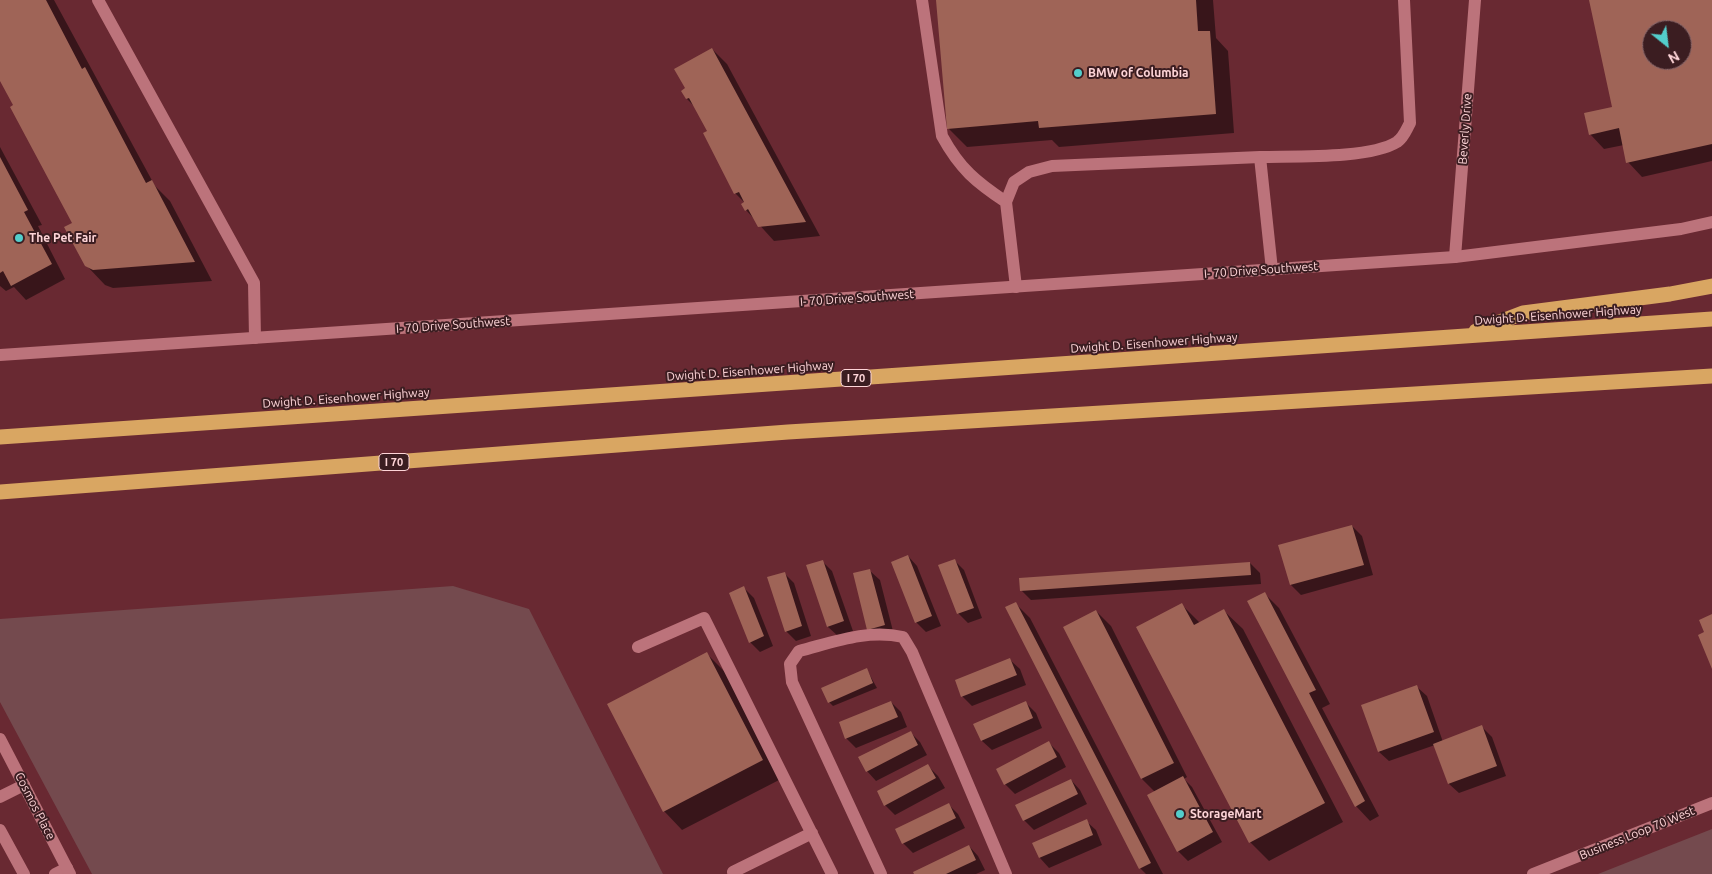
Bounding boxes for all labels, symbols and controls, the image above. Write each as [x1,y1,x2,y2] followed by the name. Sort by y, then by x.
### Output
[1642,20,1692,70] north arrow
[1665,48,1682,67] text: N
[1088,66,1189,80] place label: BMW of Columbia
[1072,67,1084,79] marker: BMW of Columbia
[1455,93,1475,165] street label: Beverly Drive
[29,231,97,245] place label: The Pet Fair
[13,232,25,244] marker: The Pet Fair
[1204,259,1318,281] street label: I- 70 Drive Southwest
[800,287,914,309] street label: I- 70 Drive Southwest
[1474,302,1642,328] street label: Dwight D. Eisenhower Highway
[396,314,510,336] street label: I- 70 Drive Southwest
[1070,330,1238,356] street label: Dwight D. Eisenhower Highway
[666,358,834,384] street label: Dwight D. Eisenhower Highway
[841,369,871,386] road number: I 70
[262,385,430,411] street label: Dwight D. Eisenhower Highway
[379,454,409,471] road number: I 70
[12,770,58,842] street label: Cosmos Place
[1577,803,1697,863] street label: Business Loop 70 West
[1190,807,1262,821] place label: StorageMart
[1174,808,1186,820] marker: StorageMart

